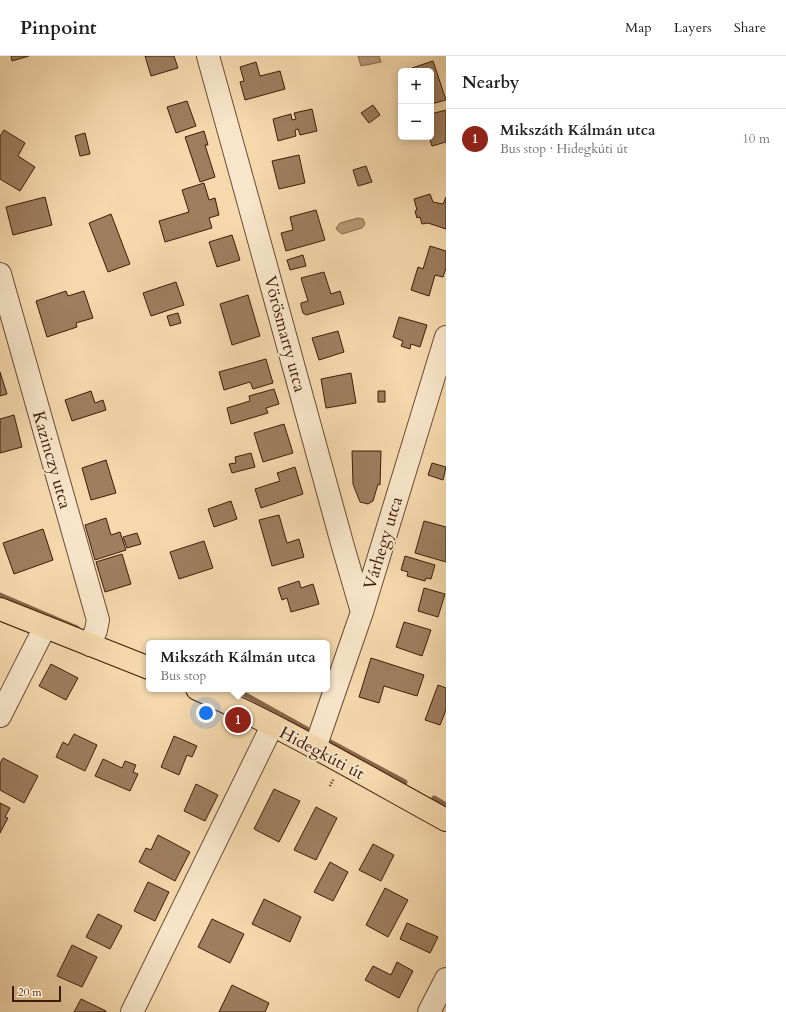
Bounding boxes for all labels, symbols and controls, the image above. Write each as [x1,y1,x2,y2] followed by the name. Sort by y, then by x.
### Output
[20,15,97,41] text: Pinpoint
[625,18,652,37] text: Map
[674,18,712,37] text: Layers
[734,18,766,37] text: Share
[398,68,434,140] map controls
[398,68,434,104] button: +
[462,71,519,94] text: Nearby
[398,104,434,140] button: −
[500,120,655,140] text: Mikszáth Kálmán utca
[472,130,478,148] text: 1
[742,130,770,148] text: 10 m
[500,140,628,158] text: Bus stop · Hidegkúti út
[258,273,312,395] street label: Vörösmarty utca
[27,408,77,512] street label: Kazinczy utca
[358,493,408,592] street label: Várhegy utca
[146,640,330,692] popup
[160,647,316,667] text: Mikszáth Kálmán utca
[160,667,207,685] text: Bus stop
[196,703,216,723] your location
[225,705,251,735] pin: 1
[275,721,369,785] street label: Hidegkúti út
[12,984,61,1003] scale bar
[18,985,42,1000] text: 20 m

